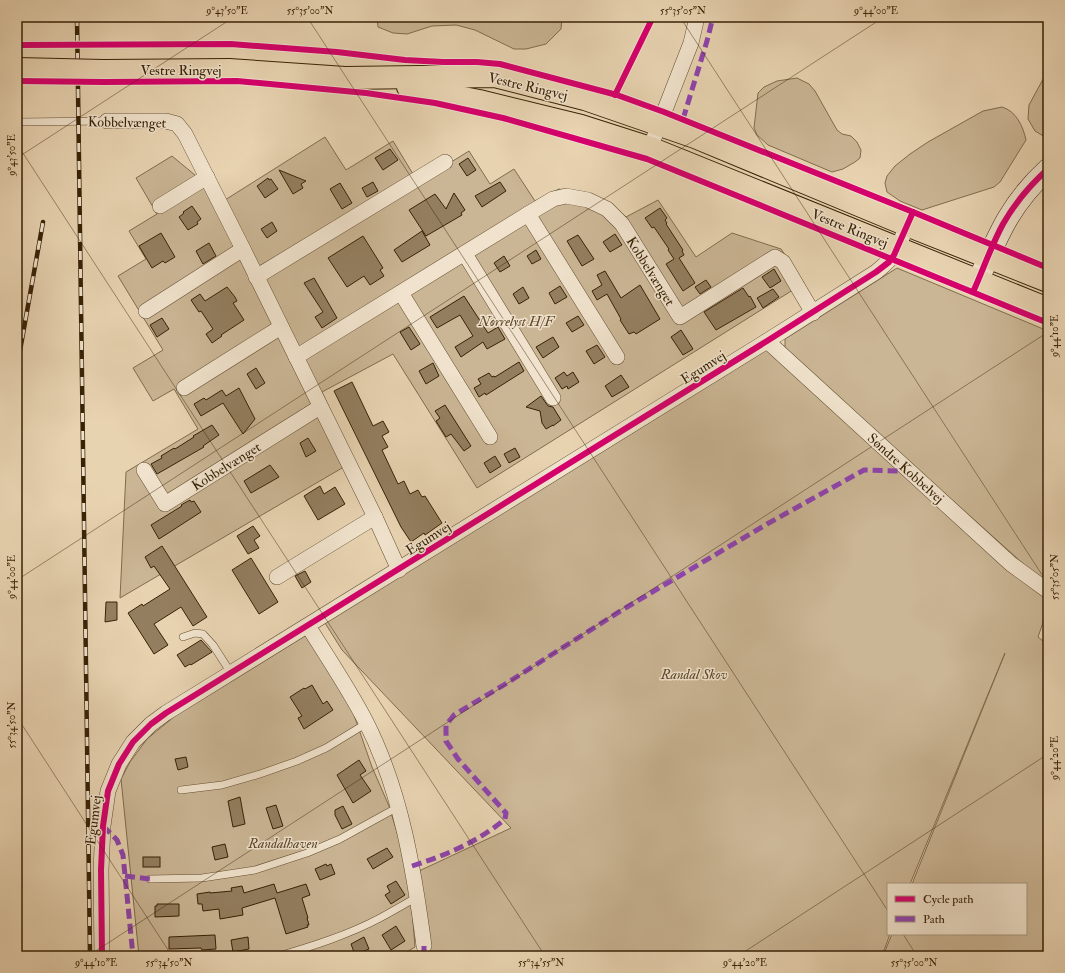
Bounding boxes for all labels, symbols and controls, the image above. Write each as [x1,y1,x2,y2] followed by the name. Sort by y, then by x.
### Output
[205,5,248,17] text: 9°43'50"E
[287,5,333,17] text: 55°35'00"N
[660,5,706,17] text: 55°35'05"N
[853,5,898,17] text: 9°44'00"E
[140,62,222,79] street label: Vestre Ringvej
[487,69,569,104] street label: Vestre Ringvej
[88,113,167,132] street label: Kobbelvænget
[6,134,18,177] text: 9°43'50"E
[809,205,891,252] street label: Vestre Ringvej
[623,234,679,309] street label: Kobbelvænget
[478,313,555,330] park label: Nørrelyst H/F
[1049,315,1061,358] text: 9°44'10"E
[678,347,729,388] street label: Egumvej
[864,430,947,507] street label: Søndre Kobbelvej
[189,438,264,494] street label: Kobbelvænget
[403,518,454,559] street label: Egumvej
[1049,554,1061,600] text: 55°35'05"N
[6,555,18,600] text: 9°44'00"E
[660,666,727,683] park label: Randal Skov
[6,702,18,748] text: 55°34'50"N
[1049,736,1061,781] text: 9°44'20"E
[82,794,105,846] street label: Egumvej
[247,835,318,852] park label: Randalhaven
[887,883,1027,935] legend
[923,892,974,907] text: Cycle path
[923,912,946,927] text: Path
[74,957,117,969] text: 9°44'10"E
[146,957,192,969] text: 55°34'50"N
[518,957,564,969] text: 55°34'55"N
[722,957,767,969] text: 9°44'20"E
[891,957,937,969] text: 55°35'00"N

